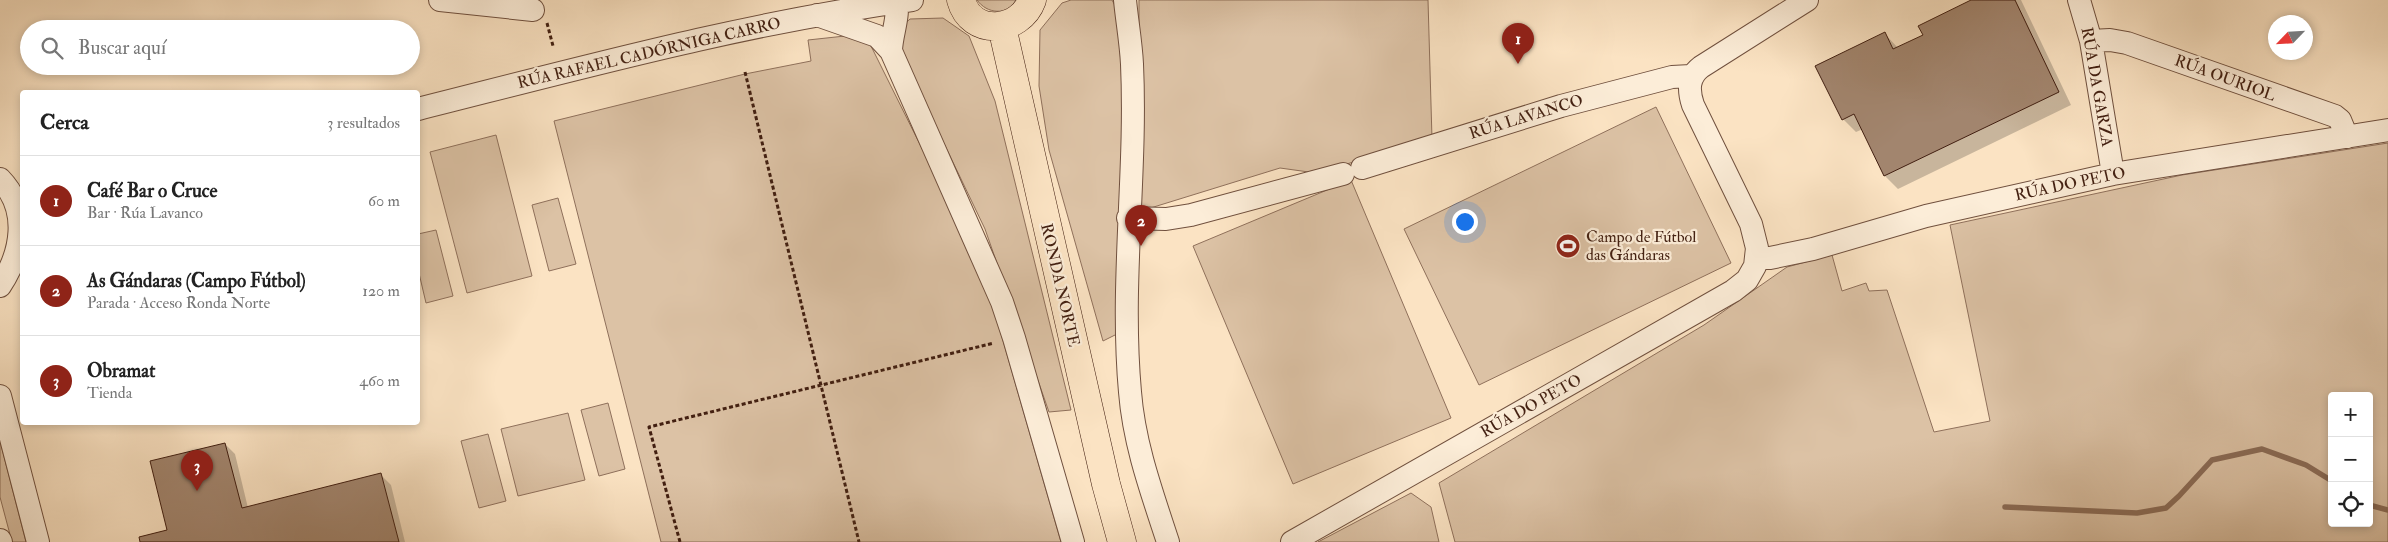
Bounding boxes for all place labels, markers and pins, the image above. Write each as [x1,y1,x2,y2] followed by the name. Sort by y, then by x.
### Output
[1502,23,1534,64] pin: 1
[1125,205,1157,246] pin: 2
[1586,227,1696,265] place label: Campo de Fútbol das Gándaras
[1555,233,1581,259] sports icon: Campo de Fútbol das Gándaras
[181,450,213,491] pin: 3

